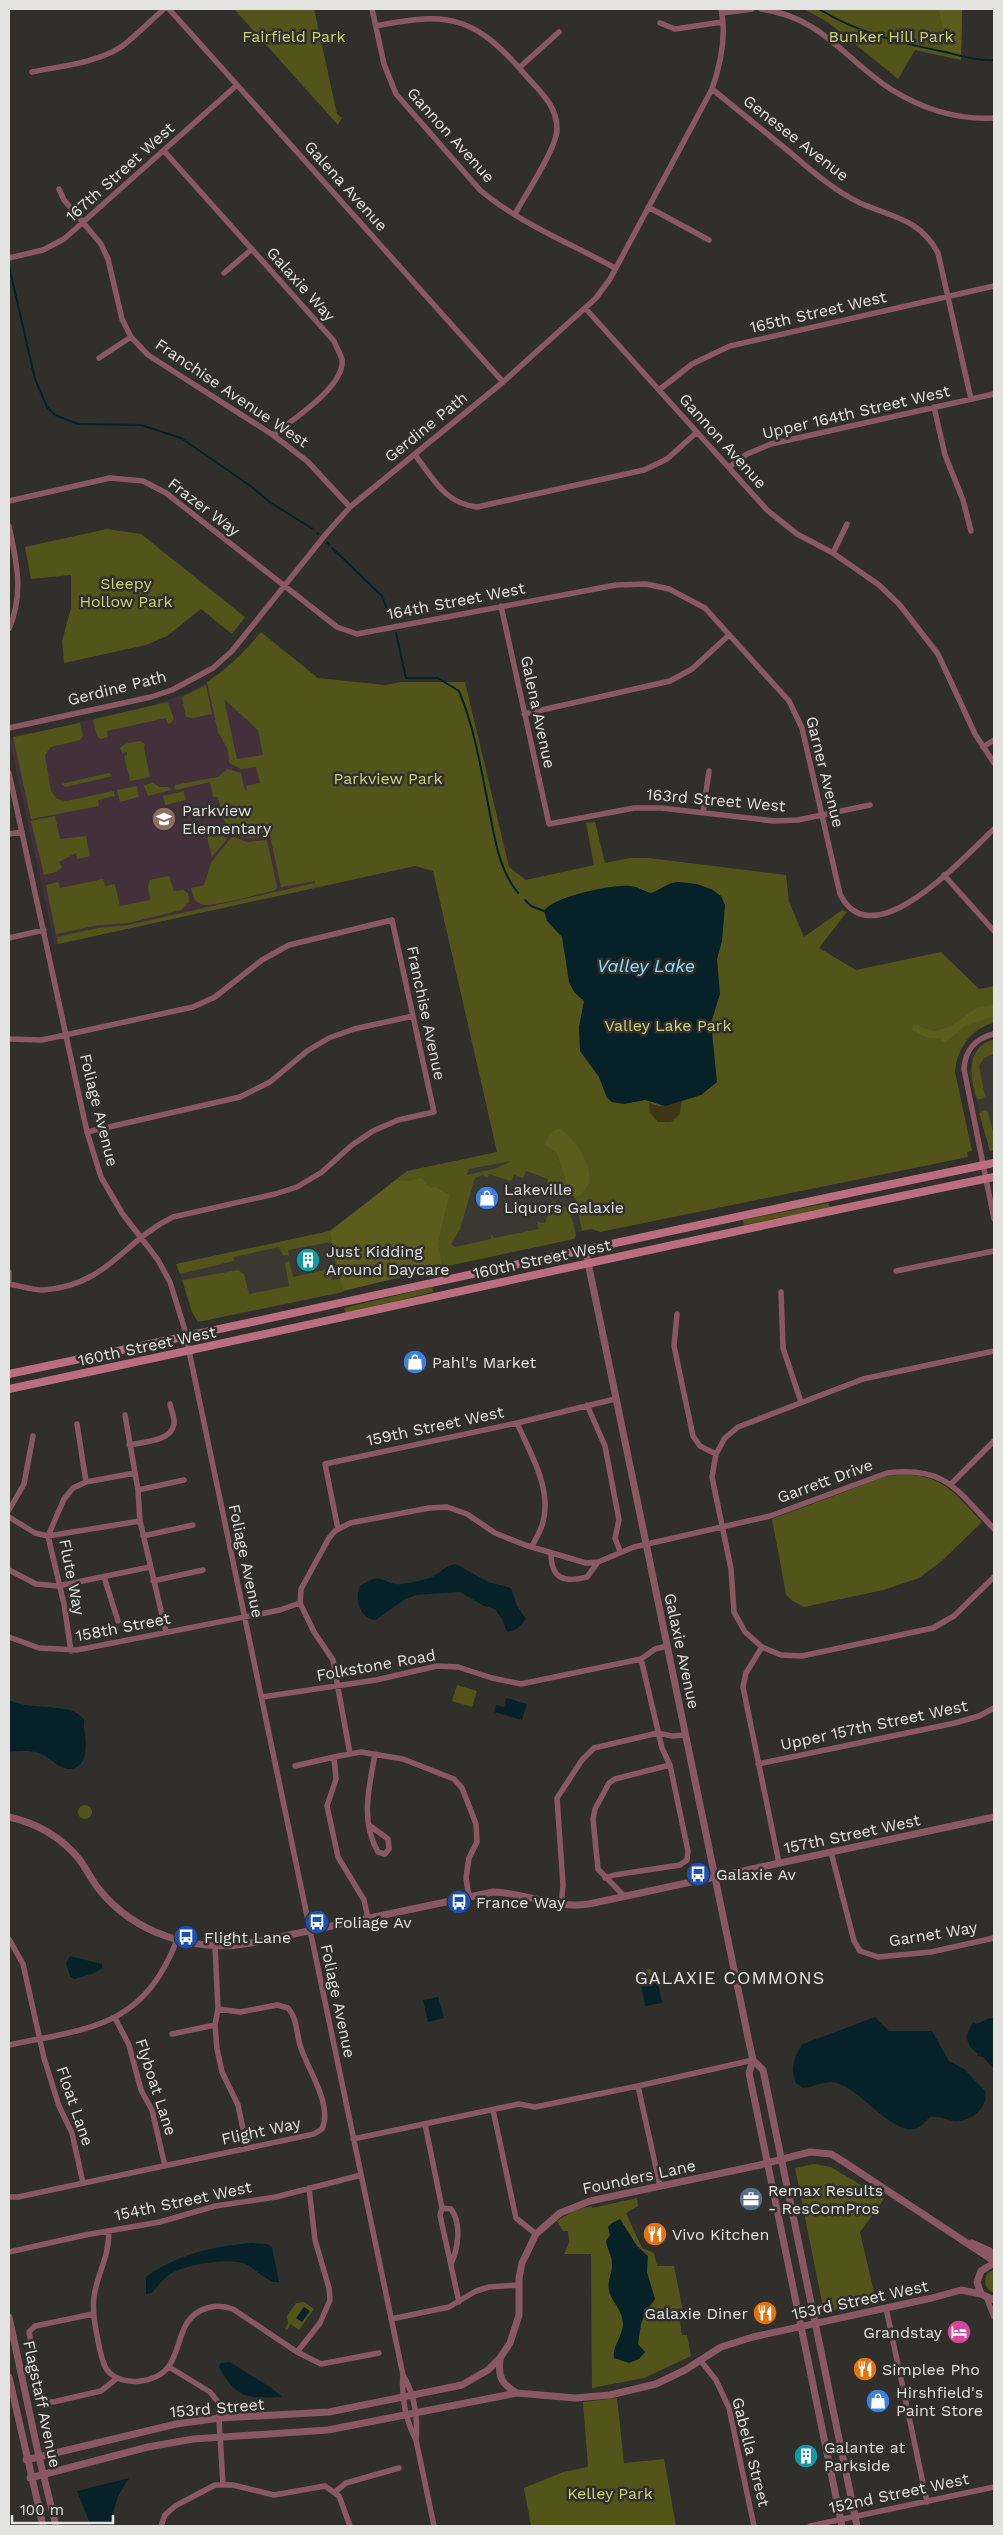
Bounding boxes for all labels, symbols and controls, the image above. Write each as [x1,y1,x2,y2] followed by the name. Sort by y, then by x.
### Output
[242,27,346,46] park label: Fairfield Park
[829,27,953,46] park label: Bunker Hill Park
[403,84,499,186] street label: Gannon Avenue
[740,91,852,185] street label: Genesee Avenue
[62,118,178,226] street label: 167th Street West
[301,137,391,235] street label: Galena Avenue
[263,243,340,326] street label: Galaxie Way
[748,287,889,337] street label: 165th Street West
[152,335,313,452] street label: Franchise Avenue West
[760,381,952,443] street label: Upper 164th Street West
[381,388,471,466] street label: Gerdine Path
[675,390,771,492] street label: Gannon Avenue
[164,474,244,541] street label: Frazer Way
[79,574,173,611] park label: Sleepy Hollow Park
[385,578,527,624] street label: 164th Street West
[517,654,559,770] street label: Galena Avenue
[66,667,168,709] street label: Gerdine Path
[802,714,848,830] street label: Garner Avenue
[334,769,442,788] park label: Parkview Park
[646,784,787,816] street label: 163rd Street West
[182,801,272,838] place label: Parkview Elementary
[151,806,177,832] school or university icon: Parkview Elementary
[403,944,449,1082] street label: Franchise Avenue
[597,955,695,976] water label: Valley Lake
[605,1016,731,1035] park label: Valley Lake Park
[76,1052,122,1168] street label: Foliage Avenue
[504,1180,624,1217] place label: Lakeville Liquors Galaxie
[474,1185,500,1211] shop icon: Lakeville Liquors Galaxie
[471,1235,613,1283] street label: 160th Street West
[326,1242,450,1279] place label: Just Kidding Around Daycare
[295,1247,321,1273] building icon: Just Kidding Around Daycare
[76,1322,218,1370] street label: 160th Street West
[402,1349,428,1375] shop icon: Pahl's Market
[432,1353,537,1372] place label: Pahl's Market
[365,1402,506,1450] street label: 159th Street West
[775,1455,875,1507] street label: Garrett Drive
[225,1502,267,1620] street label: Foliage Avenue
[55,1537,89,1617] street label: Flute Way
[660,1591,704,1711] street label: Galaxie Avenue
[74,1608,172,1645] street label: 158th Street
[315,1645,437,1685] street label: Folkstone Road
[779,1696,970,1754] street label: Upper 157th Street West
[782,1810,922,1858] street label: 157th Street West
[685,1861,711,1887] bus stop icon: Galaxie Av
[716,1865,796,1884] place label: Galaxie Av
[446,1889,472,1915] bus stop icon: France Way
[476,1893,566,1912] place label: France Way
[304,1909,330,1935] bus stop icon: Foliage Av
[334,1913,412,1932] place label: Foliage Av
[887,1918,979,1950] street label: Garnet Way
[173,1924,199,1950] bus stop icon: Flight Lane
[204,1928,291,1947] place label: Flight Lane
[317,1942,359,2060] street label: Foliage Avenue
[635,1967,825,1988] district label: GALAXIE COMMONS
[131,2036,181,2138] street label: Flyboat Lane
[53,2064,97,2148] street label: Float Lane
[220,2113,303,2149] street label: Flight Way
[581,2156,697,2198] street label: Founders Lane
[113,2177,254,2225] street label: 154th Street West
[768,2181,883,2218] place label: Remax Results - ResComPros
[738,2186,764,2212] office icon: Remax Results - ResComPros
[642,2221,668,2247] restaurant icon: Vivo Kitchen
[672,2225,769,2244] place label: Vivo Kitchen
[790,2276,930,2324] street label: 153rd Street West
[752,2300,778,2326] restaurant icon: Galaxie Diner
[645,2304,748,2323] place label: Galaxie Diner
[946,2319,972,2345] hotel icon: Grandstay
[863,2323,943,2342] place label: Grandstay
[19,2339,65,2469] street label: Flagstaff Avenue
[852,2356,878,2382] restaurant icon: Simplee Pho
[882,2360,980,2379] place label: Simplee Pho
[896,2383,983,2420] place label: Hirshfield's Paint Store
[865,2388,891,2414] shop icon: Hirshfield's Paint Store
[169,2394,265,2422] street label: 153rd Street
[728,2395,774,2509] street label: Gabella Street
[824,2438,906,2475] place label: Galante at Parkside
[793,2443,819,2469] building icon: Galante at Parkside
[827,2469,971,2517] street label: 152nd Street West
[567,2484,653,2503] park label: Kelley Park
[12,2492,114,2524] scale bar
[20,2501,64,2519] text: 100 m

